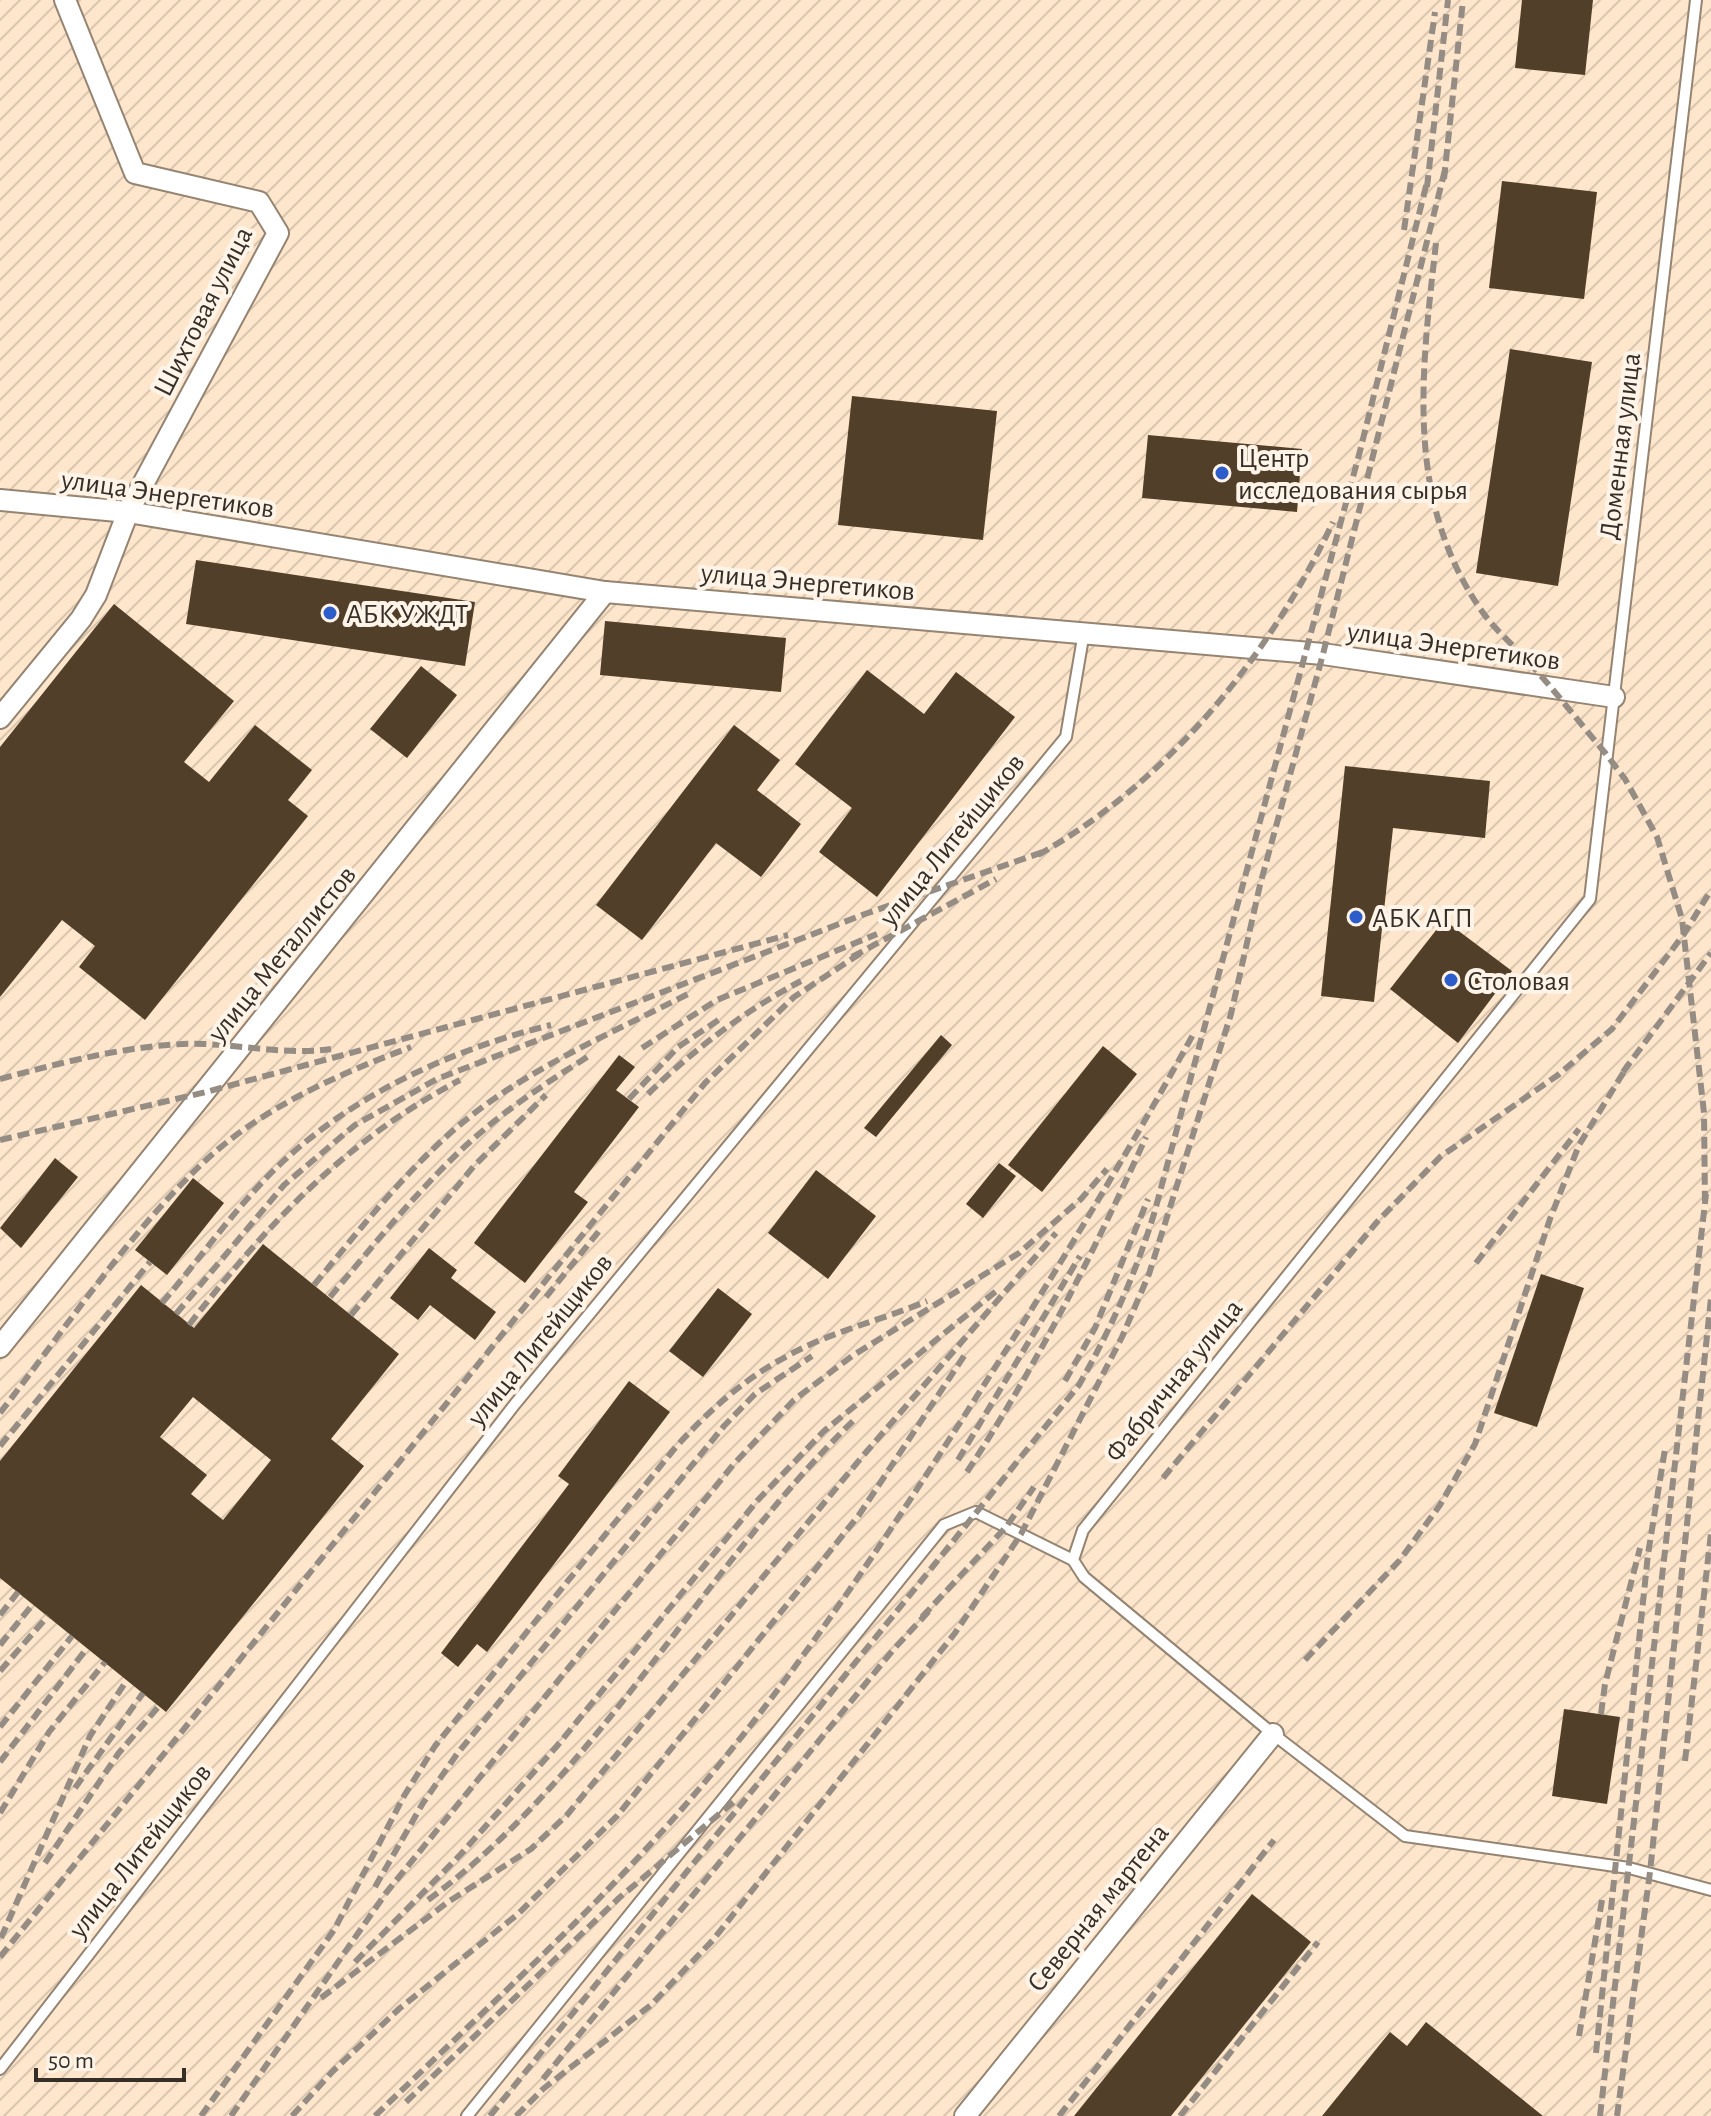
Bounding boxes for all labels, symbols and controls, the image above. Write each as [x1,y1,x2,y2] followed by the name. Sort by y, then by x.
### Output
[149,223,259,401] street label: Шихтовая улица
[1596,351,1646,541] street label: Доменная улица
[1238,445,1468,505] place label: Центр исследования сырья
[1213,464,1231,482] marker: Центр исследования сырья
[59,466,276,524] street label: улица Энергетиков
[699,560,916,606] street label: улица Энергетиков
[346,601,468,629] place label: АБК УЖДТ
[321,604,339,622] marker: АБК УЖДТ
[1345,618,1562,676] street label: улица Энергетиков
[874,749,1030,933] street label: улица Литейщиков
[203,861,362,1048] street label: улица Металлистов
[1372,905,1473,933] place label: АБК АГП
[1347,908,1365,926] marker: АБК АГП
[1467,968,1570,996] place label: Столовая
[1442,971,1460,989] marker: Столовая
[462,1249,618,1433] street label: улица Литейщиков
[1101,1294,1249,1468] street label: Фабричная улица
[63,1759,217,1945] street label: улица Литейщиков
[1022,1819,1175,1998] street label: Северная мартена
[36,2032,184,2082] scale bar
[48,2049,94,2073] text: 50 m

